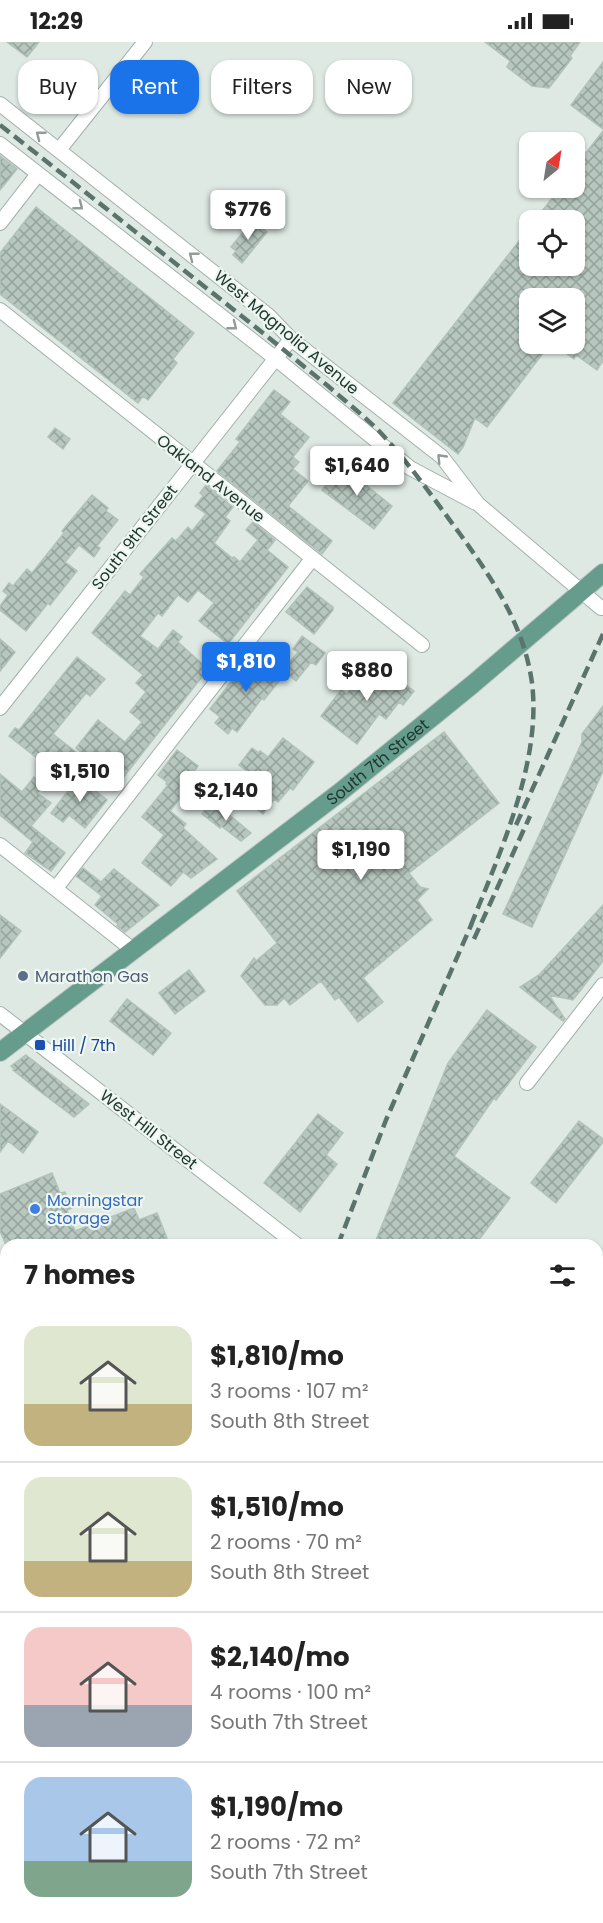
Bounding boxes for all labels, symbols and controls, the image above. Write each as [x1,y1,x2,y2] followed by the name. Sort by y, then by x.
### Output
[30,6,83,37] text: 12:29
[18,60,98,114] chip: Buy
[110,60,199,114] chip: Rent
[211,60,313,114] chip: Filters
[325,60,412,114] chip: New
[35,132,46,143] one-way arrow
[519,132,585,198] north arrow
[519,132,585,354] map controls
[212,190,284,241] pin: $776
[224,195,272,223] text: $776
[72,199,83,210] one-way arrow
[519,210,585,276] button: locate
[189,252,200,263] one-way arrow
[209,265,364,400] street label: West Magnolia Avenue
[519,288,585,354] button: layers
[227,318,238,329] one-way arrow
[152,429,270,528] street label: Oakland Avenue
[308,446,406,497] pin: $1,640
[324,451,390,479] text: $1,640
[438,455,449,466] one-way arrow
[86,480,183,595] street label: South 9th Street
[197,642,295,693] pin: $1,810
[216,647,276,675] text: $1,810
[331,651,403,702] pin: $880
[341,656,393,684] text: $880
[321,713,434,811] street label: South 7th Street
[31,752,129,803] pin: $1,510
[50,757,110,785] text: $1,510
[177,771,275,822] pin: $2,140
[194,776,258,804] text: $2,140
[312,830,410,881] pin: $1,190
[331,835,391,863] text: $1,190
[35,965,149,988] place label: Marathon Gas
[16,969,30,983] marker: Marathon Gas
[52,1034,116,1057] place label: Hill / 7th
[33,1038,47,1052] marker: Hill / 7th
[95,1084,202,1175] street label: West Hill Street
[47,1189,143,1230] place label: Morningstar Storage
[28,1202,42,1216] marker: Morningstar Storage
[24,1257,136,1293] text: 7 homes
[546,1259,579,1292] icon: filters
[210,1338,344,1374] text: $1,810/mo
[72,1350,144,1422] icon: home
[210,1377,369,1405] text: 3 rooms · 107 m²
[210,1407,369,1435] text: South 8th Street
[210,1489,344,1525] text: $1,510/mo
[72,1501,144,1573] icon: home
[210,1528,362,1556] text: 2 rooms · 70 m²
[210,1558,369,1586] text: South 8th Street
[210,1639,350,1675] text: $2,140/mo
[72,1651,144,1723] icon: home
[210,1678,371,1706] text: 4 rooms · 100 m²
[210,1708,368,1736] text: South 7th Street
[210,1789,343,1825] text: $1,190/mo
[72,1801,144,1873] icon: home
[210,1828,361,1856] text: 2 rooms · 72 m²
[210,1858,368,1886] text: South 7th Street

